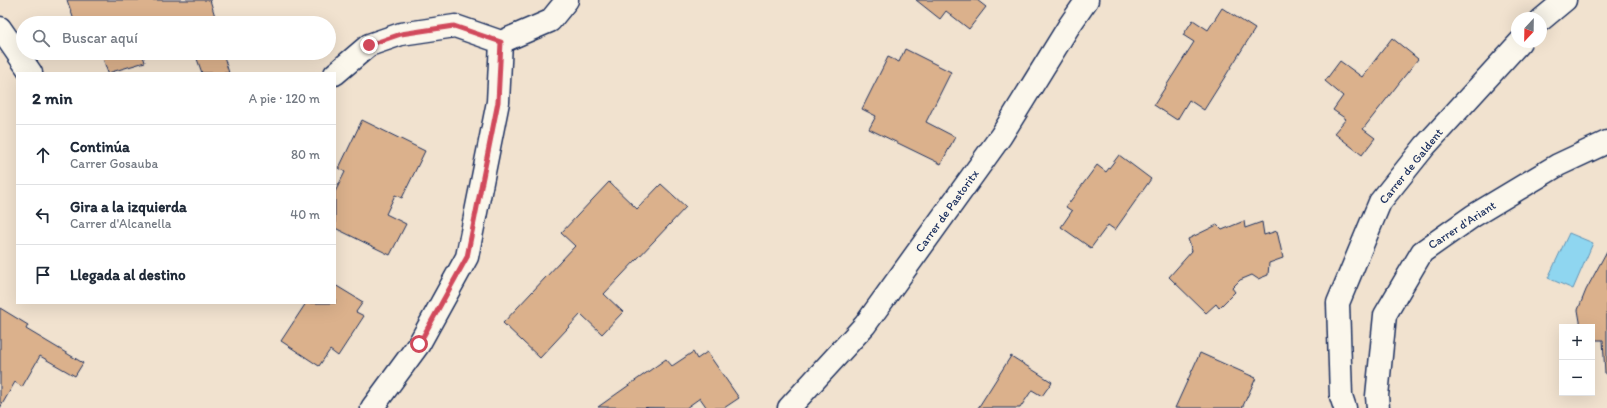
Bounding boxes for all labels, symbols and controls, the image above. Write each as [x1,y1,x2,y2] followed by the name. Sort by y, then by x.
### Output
[1511,12,1547,48] north arrow
[16,16,336,60] search box
[30,27,52,49] icon: search
[62,29,138,47] text: Buscar aquí
[360,36,378,54] route end
[32,88,72,108] text: 2 min
[249,91,320,106] text: A pie · 120 m
[1376,125,1446,207] street label: Carrer de Galdent
[70,138,130,156] text: Continúa
[32,144,54,166] icon: ahead
[291,147,320,162] text: 80 m
[70,156,158,171] text: Carrer Gosauba
[912,167,982,255] street label: Carrer de Pastoritx
[70,198,187,216] text: Gira a la izquierda
[1426,198,1499,252] street label: Carrer d'Ariant
[32,204,54,226] icon: left
[290,207,320,222] text: 40 m
[70,216,172,231] text: Carrer d'Alcanella
[32,264,54,286] icon: arrive
[70,266,186,284] text: Llegada al destino
[1559,324,1595,396] map controls
[1559,324,1595,360] button: +
[410,335,428,353] route start
[1559,360,1595,396] button: −

